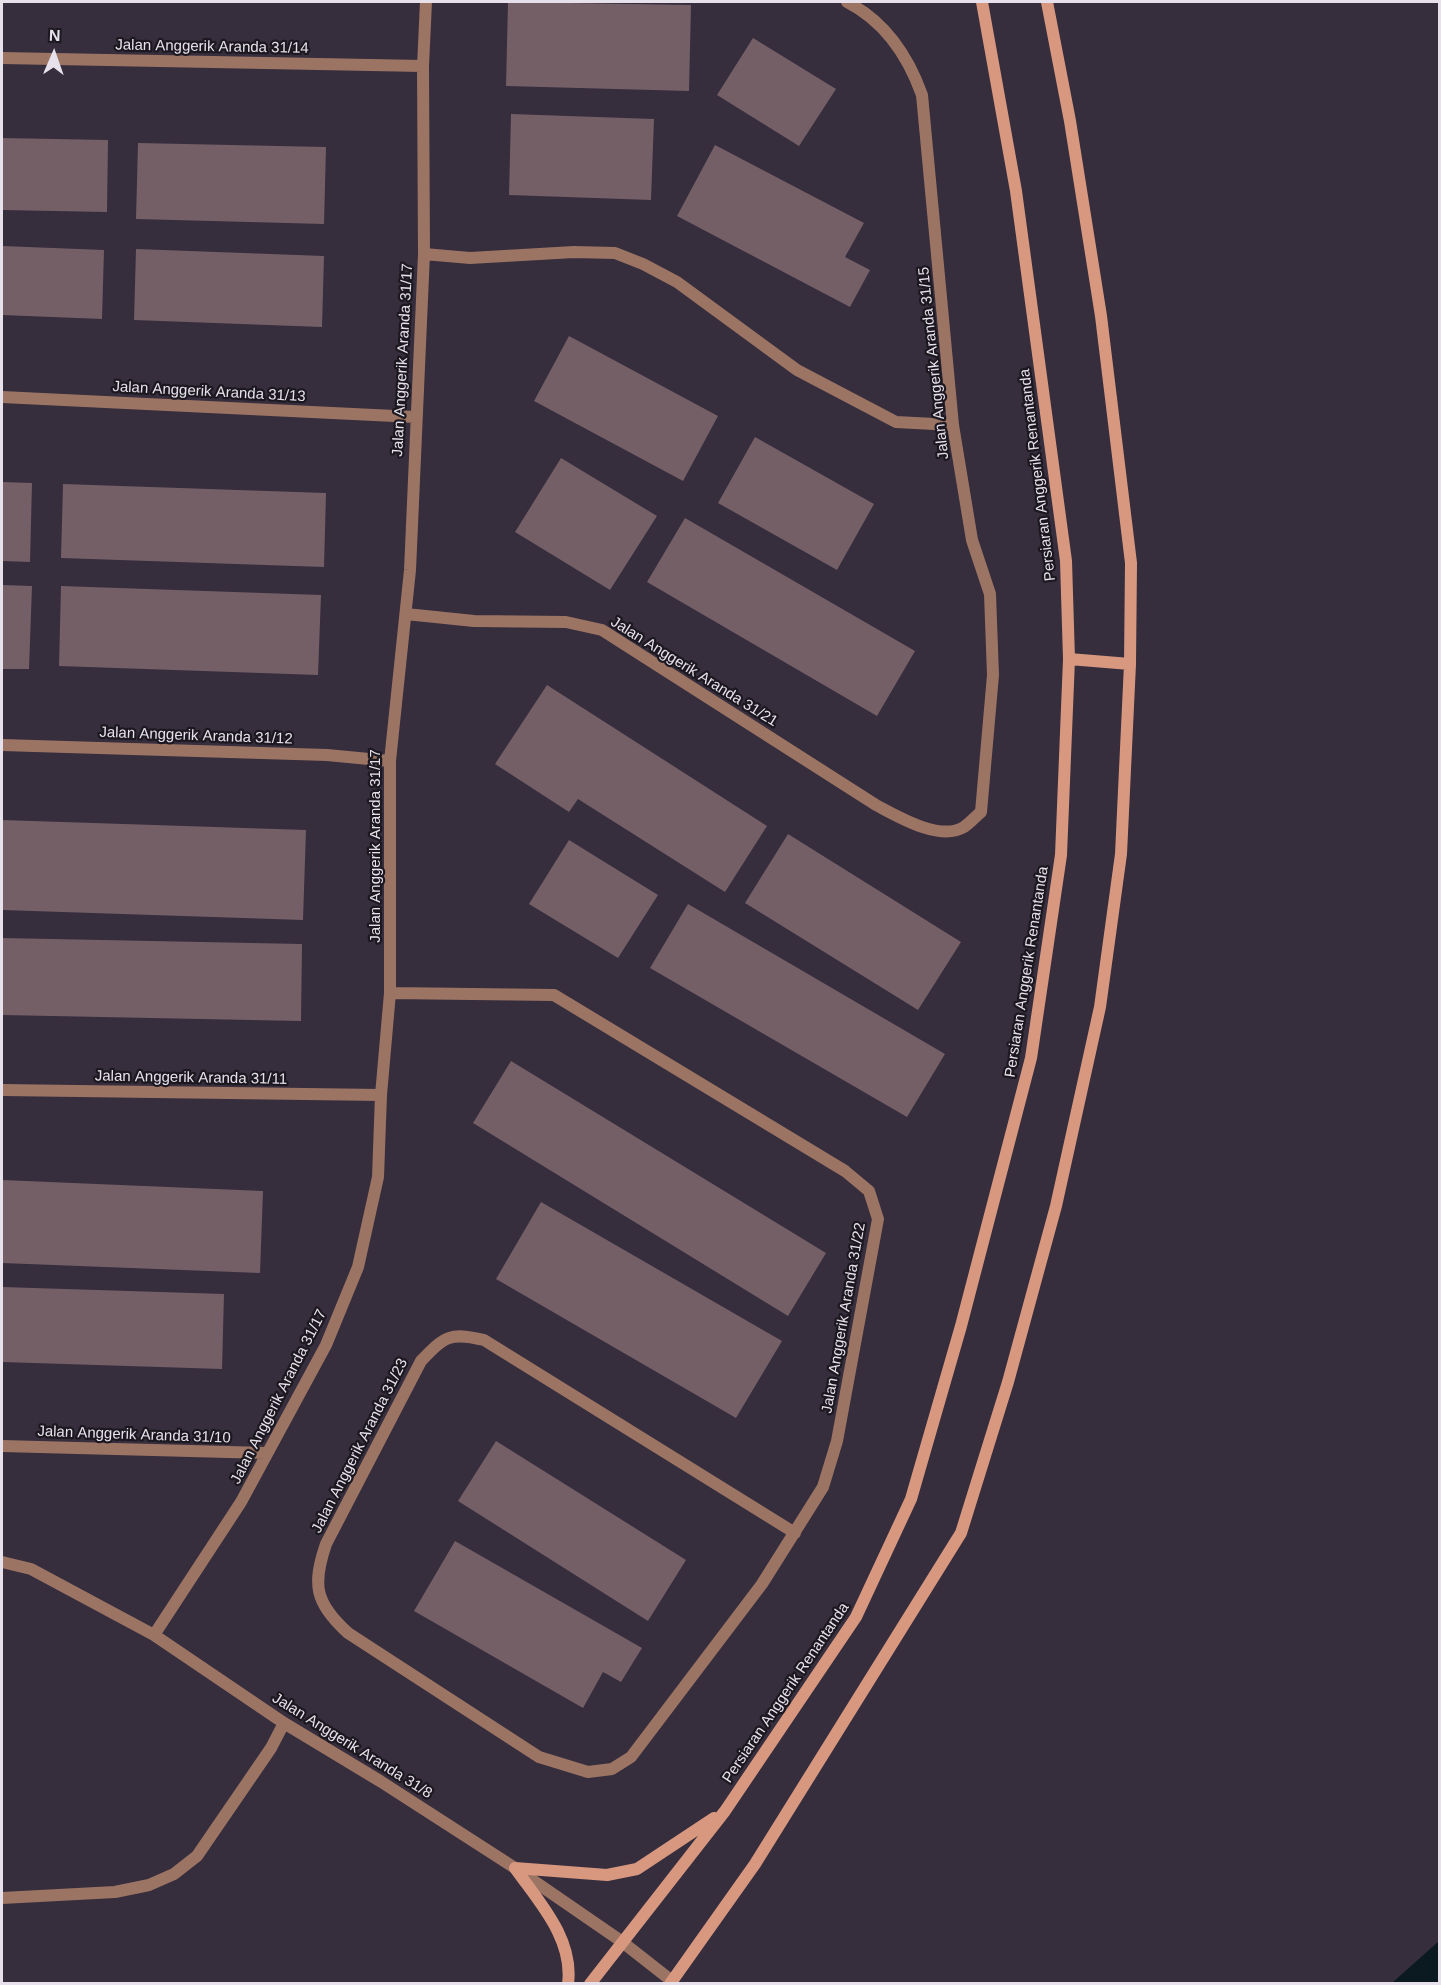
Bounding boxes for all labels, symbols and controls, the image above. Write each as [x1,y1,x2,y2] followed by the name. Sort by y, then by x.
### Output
[24,24,84,84] north arrow
[49,27,61,44] text: N
[115,36,309,58] street label: Jalan Anggerik Aranda 31/14
[389,263,417,457] street label: Jalan Anggerik Aranda 31/17
[915,266,953,460] street label: Jalan Anggerik Aranda 31/15
[1016,368,1060,582] street label: Persiaran Anggerik Renantanda
[112,378,306,406] street label: Jalan Anggerik Aranda 31/13
[607,613,781,731] street label: Jalan Anggerik Aranda 31/21
[99,724,293,748] street label: Jalan Anggerik Aranda 31/12
[367,749,385,943] street label: Jalan Anggerik Aranda 31/17
[1001,865,1053,1079] street label: Persiaran Anggerik Renantanda
[95,1067,287,1089] street label: Jalan Anggerik Aranda 31/11
[818,1221,870,1415] street label: Jalan Anggerik Aranda 31/22
[227,1307,331,1487] street label: Jalan Anggerik Aranda 31/17
[308,1356,412,1536] street label: Jalan Anggerik Aranda 31/23
[37,1423,231,1447] street label: Jalan Anggerik Aranda 31/10
[719,1599,853,1787] street label: Persiaran Anggerik Renantanda
[269,1689,435,1803] street label: Jalan Anggerik Aranda 31/8

